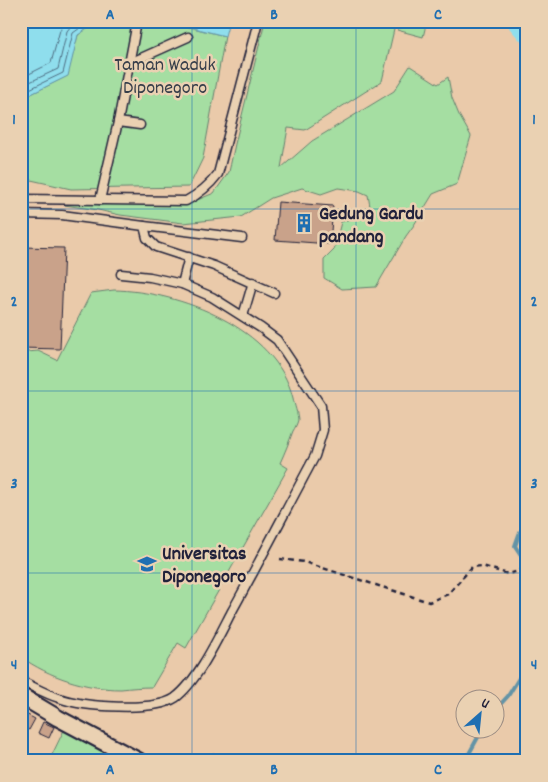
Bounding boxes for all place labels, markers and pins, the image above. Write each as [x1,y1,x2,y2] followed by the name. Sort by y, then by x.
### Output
[319,201,423,252] place label: Gedung Gardu pandang
[293,212,315,234] building icon: Gedung Gardu pandang
[162,541,246,592] place label: Universitas Diponegoro
[136,553,158,575] school or university icon: Universitas Diponegoro

